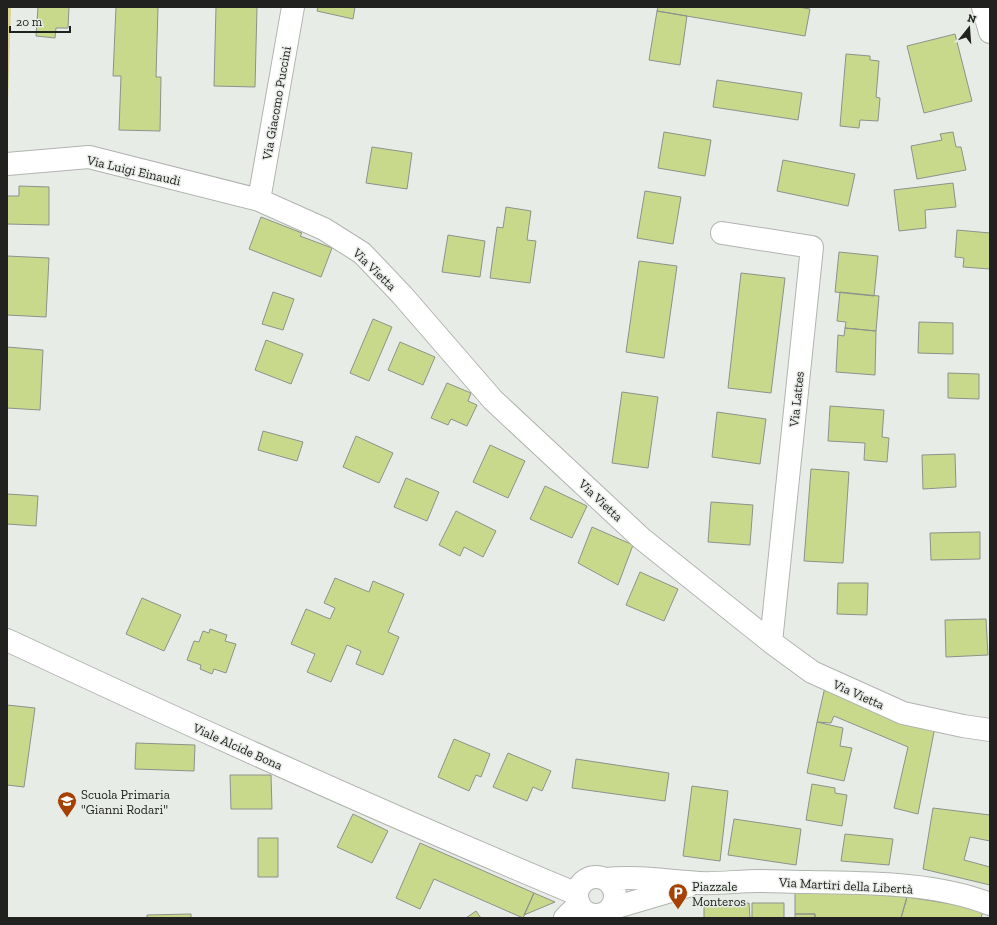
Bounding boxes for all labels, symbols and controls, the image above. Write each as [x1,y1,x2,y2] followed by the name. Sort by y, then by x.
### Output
[10,8,70,34] scale bar
[949,8,989,48] north arrow
[966,11,978,27] text: N
[16,15,43,29] text: 20 m
[259,45,294,162] street label: Via Giacomo Puccini
[85,152,183,189] street label: Via Luigi Einaudi
[349,244,400,294] street label: Via Vietta
[786,370,807,429] street label: Via Lattes
[575,476,626,525] street label: Via Vietta
[830,676,887,713] street label: Via Vietta
[190,720,285,773] street label: Viale Alcide Bona
[81,787,171,817] place label: Scuola Primaria "Gianni Rodari"
[56,790,78,818] school or university icon: Scuola Primaria "Gianni Rodari"
[777,874,914,897] street label: Via Martiri della Libertà
[692,879,746,909] place label: Piazzale Monteros
[667,882,689,910] parking icon: Piazzale Monteros

